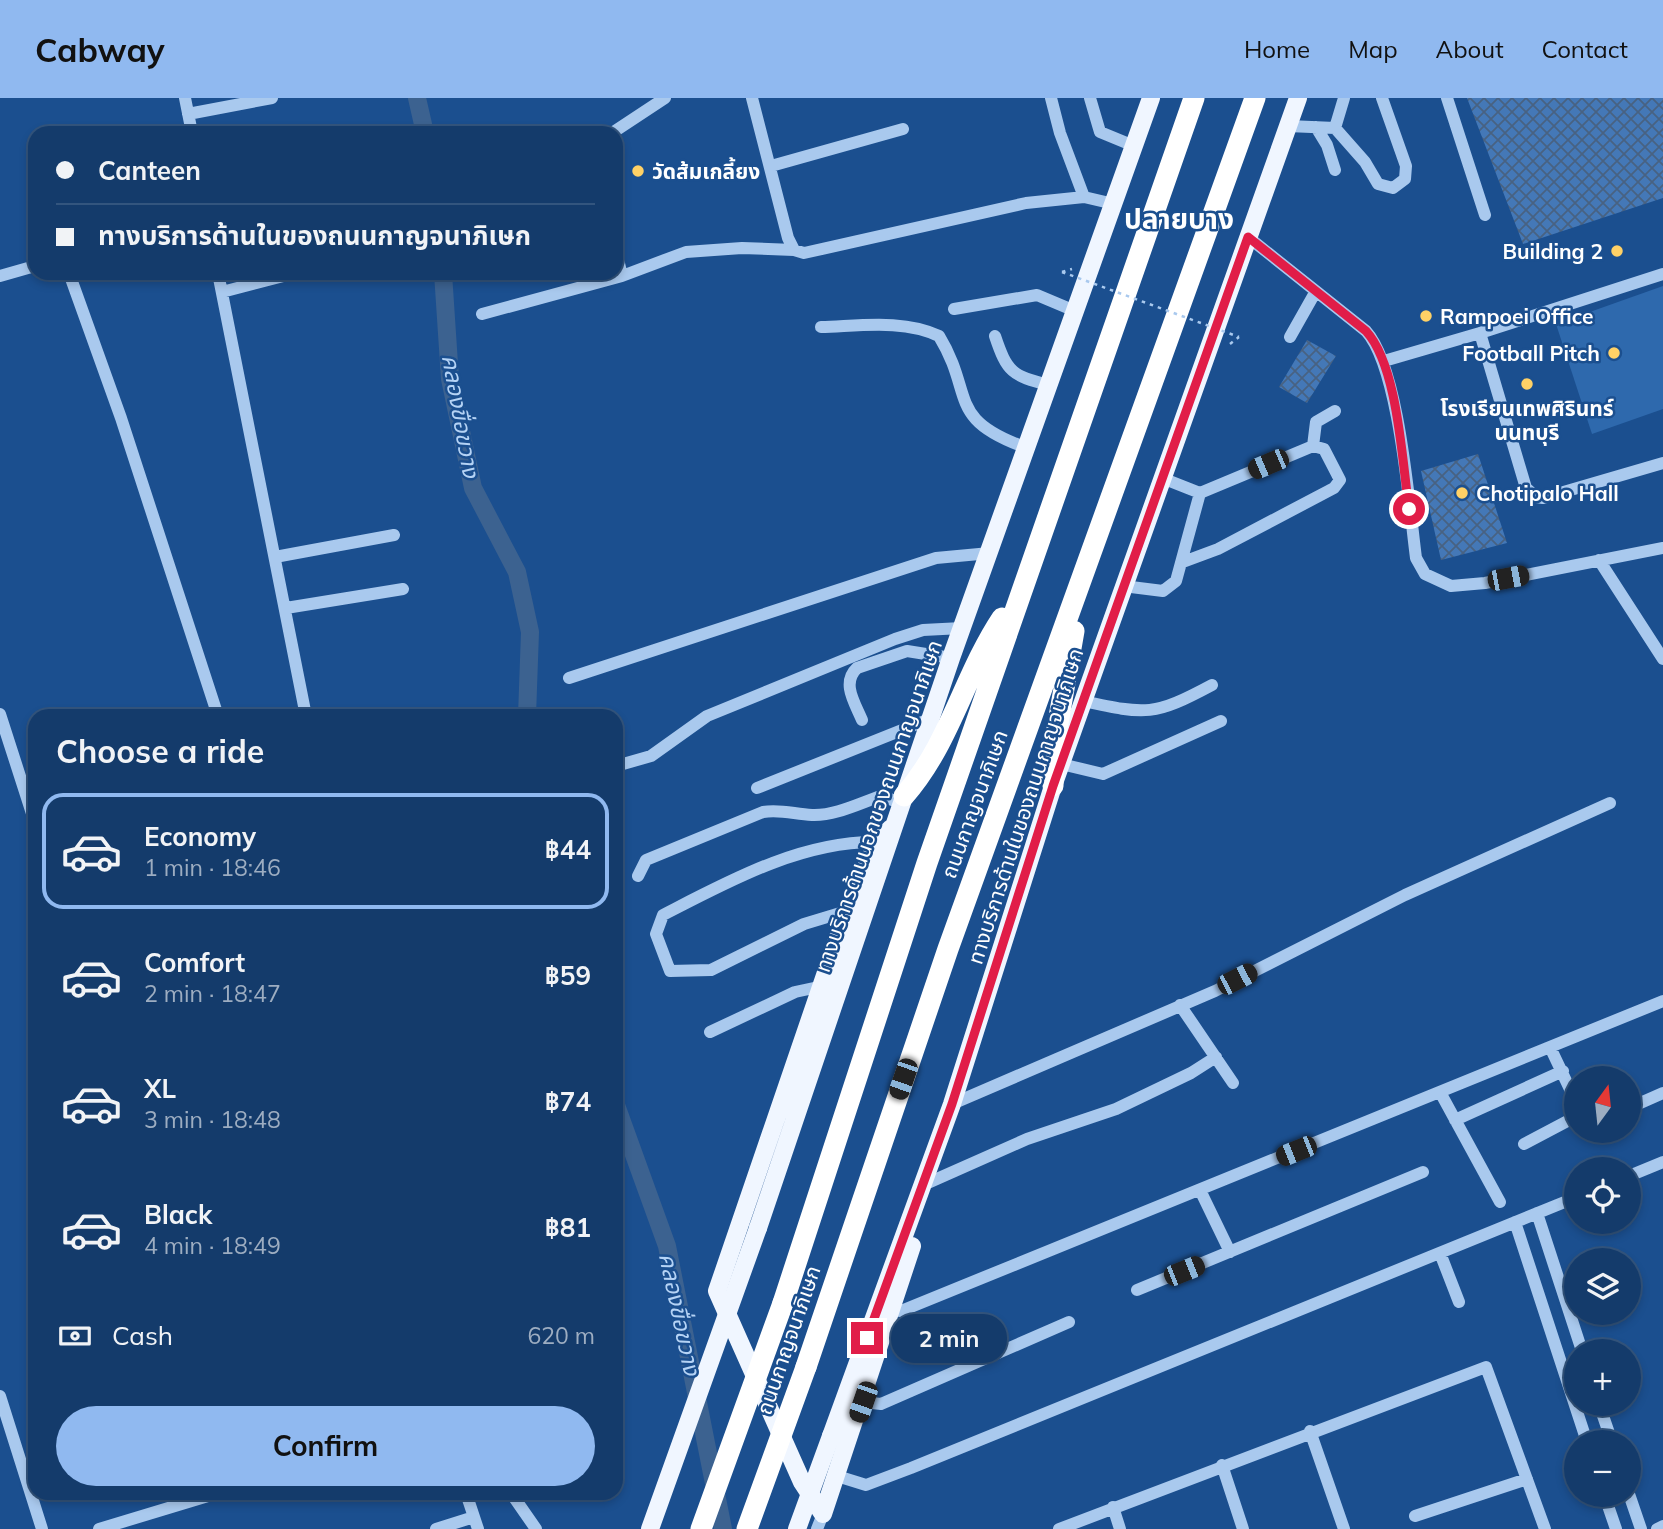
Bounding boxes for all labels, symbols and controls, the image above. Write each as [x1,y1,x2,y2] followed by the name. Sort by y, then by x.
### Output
[35,29,165,70] text: Cabway
[1244,34,1310,64] text: Home
[1348,34,1398,64] text: Map
[1436,34,1504,64] text: About
[1542,34,1628,64] text: Contact
[98,154,201,187] text: Canteen
[652,157,760,184] place label: วัดส้มเกลี้ยง
[630,163,646,179] marker: วัดส้มเกลี้ยง
[1124,201,1234,236] district label: ปลายบาง
[98,219,531,252] text: ทางบริการด้านในของถนนกาญจนาภิเษก
[1502,238,1603,264] place label: Building 2
[1609,243,1625,259] marker: Building 2
[1440,303,1594,329] place label: Rampoei Office
[1418,308,1434,324] marker: Rampoei Office
[1462,340,1600,366] place label: Football Pitch
[1606,345,1622,361] marker: Football Pitch
[436,352,487,481] water label: คลองขื่อขวาง
[1519,376,1535,392] marker: โรงเรียนเทพศิรินทร์ นนทบุรี
[1440,395,1614,446] place label: โรงเรียนเทพศิรินทร์ นนทบุรี
[1245,446,1292,482] car
[1476,480,1619,506] place label: Chotipalo Hall
[1454,485,1470,501] marker: Chotipalo Hall
[1393,493,1425,525] route start
[1486,564,1531,592] car
[809,637,947,975] street label: ทางบริการด้านนอกของถนนกาญจนาภิเษก
[962,645,1088,967] street label: ทางบริการด้านในของถนนกาญจนาภิเษก
[935,726,1013,882] street label: ถนนกาญจนาภิเษก
[56,731,264,771] text: Choose a ride
[60,820,123,883] icon: car
[144,820,256,853] text: Economy
[545,833,591,866] text: ฿44
[144,853,281,882] text: 1 min · 18:46
[60,946,123,1009] icon: car
[144,946,245,979] text: Comfort
[545,959,591,992] text: ฿59
[1214,960,1261,998] car
[144,979,281,1008] text: 2 min · 18:47
[887,1056,920,1102] car
[1564,1066,1642,1143] north arrow
[1564,1066,1641,1507] map controls
[60,1072,123,1135] icon: car
[144,1072,176,1105] text: XL
[545,1085,591,1118] text: ฿74
[144,1105,281,1134] text: 3 min · 18:48
[1273,1133,1320,1169] car
[1564,1157,1641,1234] button: locate
[60,1198,123,1261] icon: car
[144,1198,212,1231] text: Black
[545,1211,591,1244] text: ฿81
[144,1231,281,1260] text: 4 min · 18:49
[1564,1248,1641,1325] button: layers
[653,1250,708,1379] water label: คลองขื่อขวาง
[1161,1253,1208,1289] car
[750,1262,826,1418] street label: ถนนกาญจนาภิเษก
[892,1314,1007,1362] callout: 2 min
[56,1317,94,1355] icon: cash
[112,1319,173,1352] text: Cash
[527,1321,595,1350] text: 620 m
[851,1322,883,1354] route end
[919,1324,979,1353] text: 2 min
[1564,1339,1641,1416] button: +
[847,1379,880,1425] car
[56,1406,595,1486] button: Confirm
[1564,1430,1641,1507] button: −

